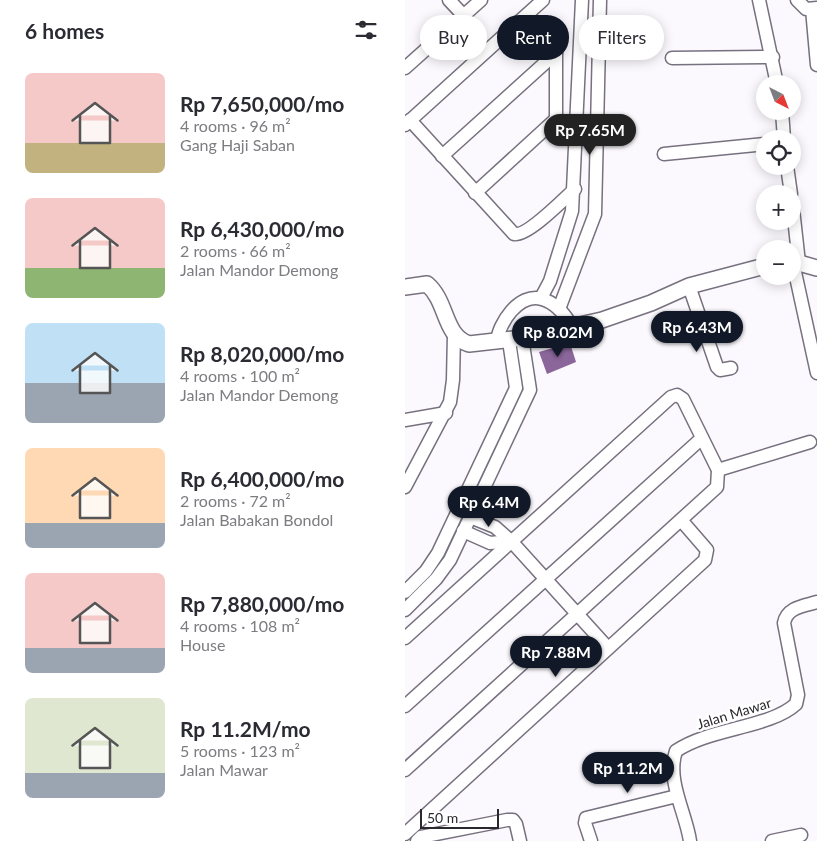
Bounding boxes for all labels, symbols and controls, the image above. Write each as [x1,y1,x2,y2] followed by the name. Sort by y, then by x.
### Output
[420,15,487,60] chip: Buy
[497,15,569,60] chip: Rent
[579,15,664,60] chip: Filters
[352,16,380,44] icon: filters
[25,18,104,43] text: 6 homes
[756,75,801,120] north arrow
[756,75,801,285] map controls
[180,91,344,116] text: Rp 7,650,000/mo
[65,93,125,153] icon: home
[538,114,642,156] pin: Rp 7.65M
[180,116,291,135] text: 4 rooms · 96 m²
[555,120,625,139] text: Rp 7.65M
[756,130,801,175] button: locate
[180,135,295,154] text: Gang Haji Saban
[756,185,801,230] button: +
[180,216,344,241] text: Rp 6,430,000/mo
[65,218,125,278] icon: home
[756,240,801,285] button: −
[180,241,291,260] text: 2 rooms · 66 m²
[180,260,338,279] text: Jalan Mandor Demong
[645,310,749,353] pin: Rp 6.43M
[506,316,610,358] pin: Rp 8.02M
[662,317,732,336] text: Rp 6.43M
[523,322,593,341] text: Rp 8.02M
[180,341,344,366] text: Rp 8,020,000/mo
[65,343,125,403] icon: home
[180,366,300,385] text: 4 rooms · 100 m²
[180,385,338,404] text: Jalan Mandor Demong
[180,466,344,491] text: Rp 6,400,000/mo
[65,468,125,528] icon: home
[443,486,535,528] pin: Rp 6.4M
[180,491,291,510] text: 2 rooms · 72 m²
[459,492,519,511] text: Rp 6.4M
[180,510,333,529] text: Jalan Babakan Bondol
[180,591,344,616] text: Rp 7,880,000/mo
[65,593,125,653] icon: home
[180,616,300,635] text: 4 rooms · 108 m²
[180,635,225,654] text: House
[504,636,608,678] pin: Rp 7.88M
[521,642,591,661] text: Rp 7.88M
[695,694,773,732] street label: Jalan Mawar
[180,716,311,741] text: Rp 11.2M/mo
[65,718,125,778] icon: home
[180,741,300,760] text: 5 rooms · 123 m²
[576,752,680,794] pin: Rp 11.2M
[593,758,663,777] text: Rp 11.2M
[180,760,268,779] text: Jalan Mawar
[420,806,499,829] scale bar
[427,809,458,826] text: 50 m

